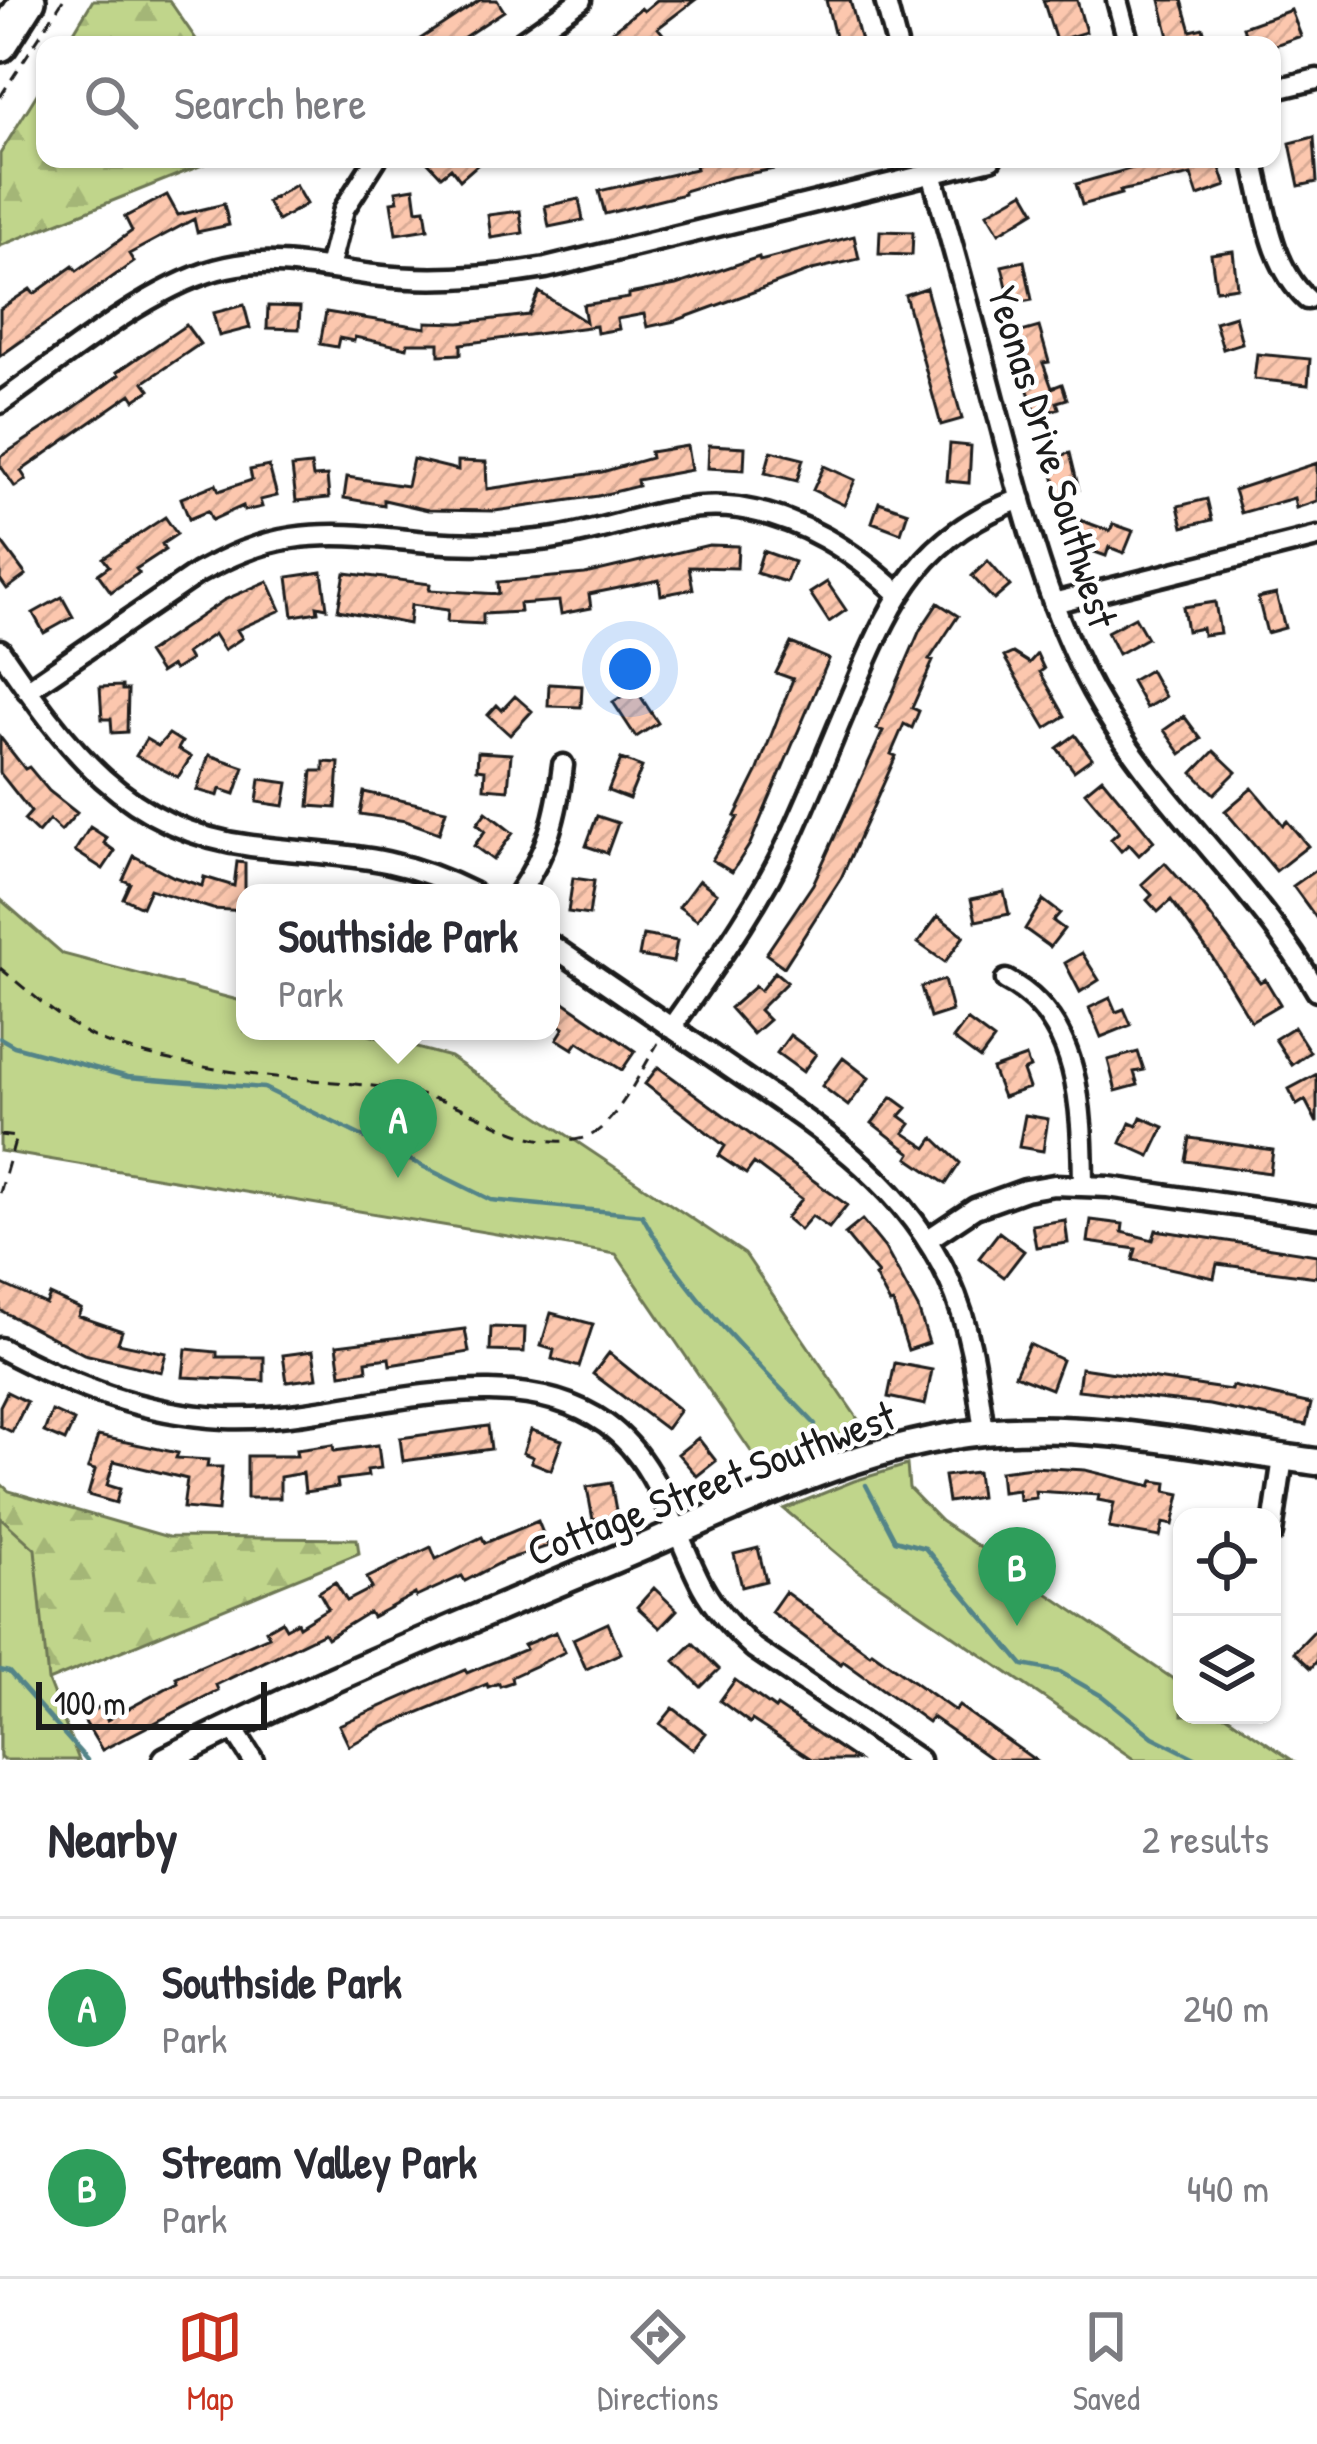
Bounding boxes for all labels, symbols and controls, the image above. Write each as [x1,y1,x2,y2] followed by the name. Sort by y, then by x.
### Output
[36,36,1281,168] search box
[78,69,144,135] icon: search
[174,72,366,133] text: Search here
[974,279,1133,635] street label: Yeonas Drive Southwest
[600,639,660,699] your location
[236,884,560,1040] popup
[278,905,518,966] text: Southside Park
[278,966,343,1019] text: Park
[359,1079,437,1178] pin: A
[519,1386,903,1579] street label: Cottage Street Southwest
[1173,1508,1281,1724] map controls
[1173,1508,1281,1616] button: locate
[978,1527,1056,1626] pin: B
[1173,1616,1281,1724] button: layers
[36,1676,267,1729] scale bar
[54,1681,126,1725] text: 100 m
[48,1804,178,1873] text: Nearby
[1142,1812,1269,1865] text: 2 results
[162,1951,402,2012] text: Southside Park
[77,1981,97,2034] text: A
[1183,1981,1269,2034] text: 240 m
[162,2012,227,2065] text: Park
[162,2131,477,2192] text: Stream Valley Park
[77,2161,97,2214] text: B
[1187,2161,1269,2214] text: 440 m
[162,2192,227,2245] text: Park
[177,2304,243,2420] tab: Map
[597,2304,719,2420] tab: Directions
[1073,2304,1140,2420] tab: Saved

